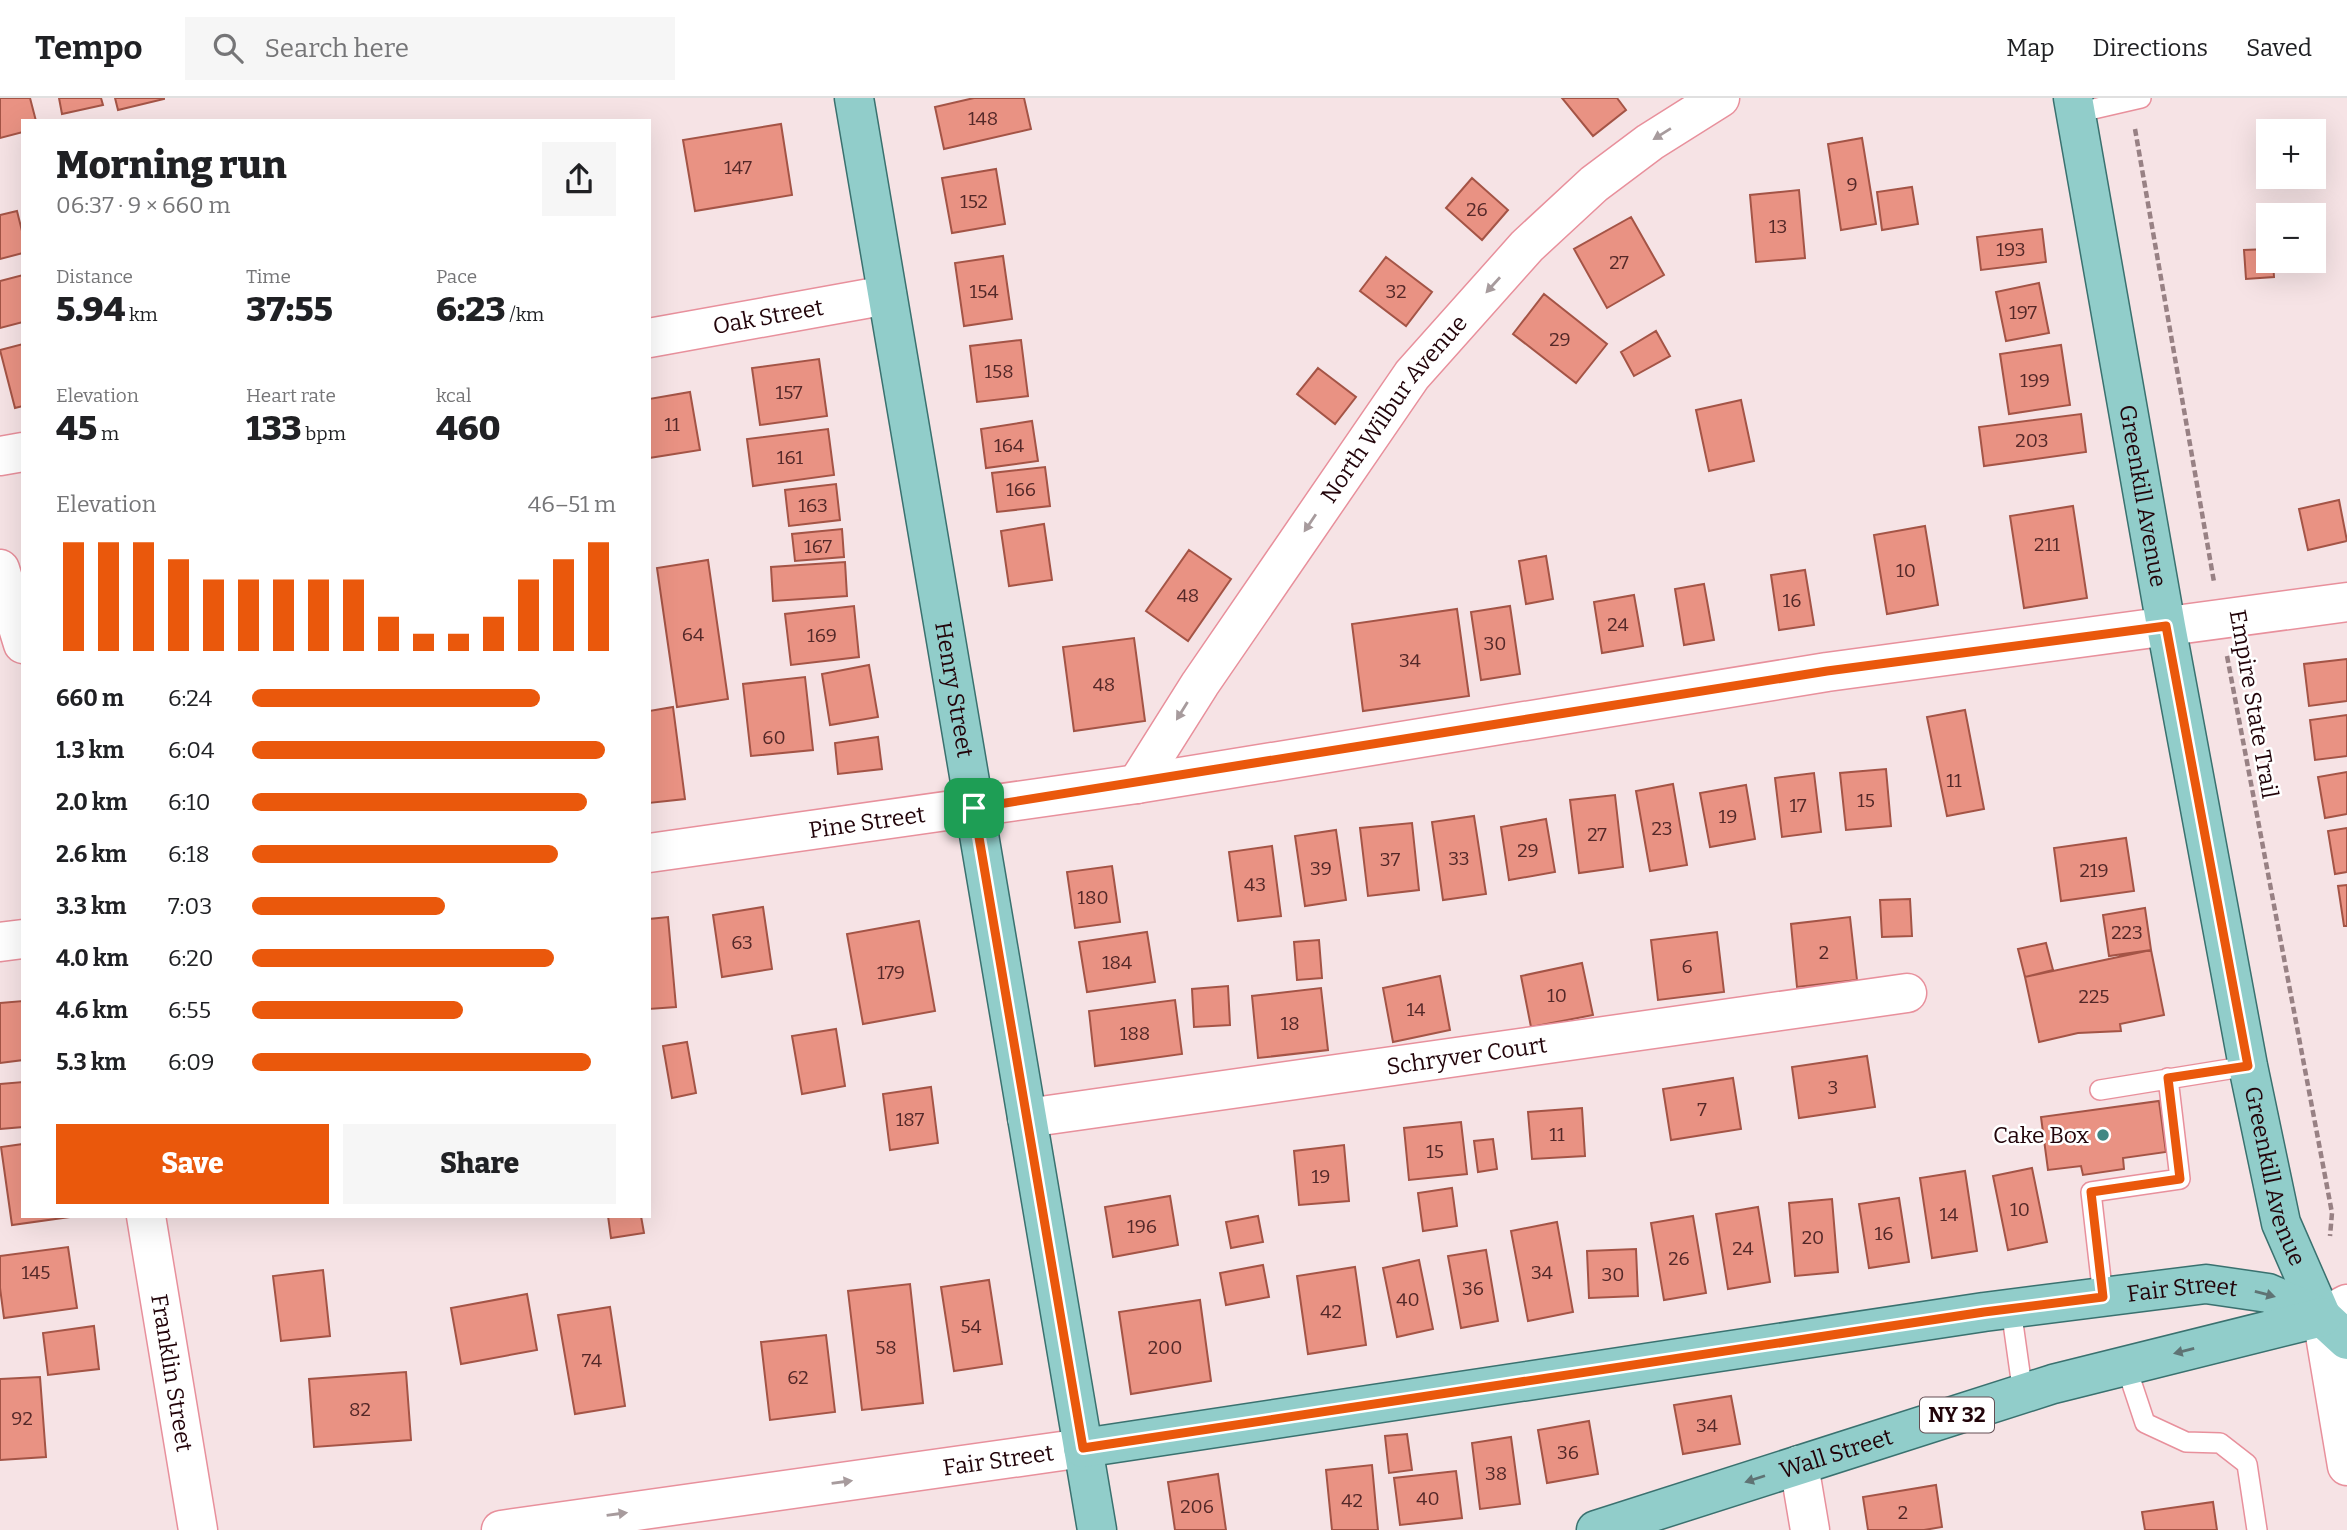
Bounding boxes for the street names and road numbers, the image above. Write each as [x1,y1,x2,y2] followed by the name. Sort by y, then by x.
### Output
[711,293,826,340] street label: Oak Street
[1315,309,1473,508] street label: North Wilbur Avenue
[2113,403,2173,589] street label: Greenkill Avenue
[2224,607,2284,801] street label: Empire State Trail
[929,619,980,760] street label: Henry Street
[807,800,927,844] street label: Pine Street
[1385,1030,1549,1081] street label: Schryver Court
[2239,1084,2312,1270] street label: Greenkill Avenue
[2125,1270,2239,1308] street label: Fair Street
[145,1292,199,1454] street label: Franklin Street
[1920,1398,1994,1432] road number: NY 32
[1776,1422,1896,1484] street label: Wall Street
[941,1438,1055,1482] street label: Fair Street

